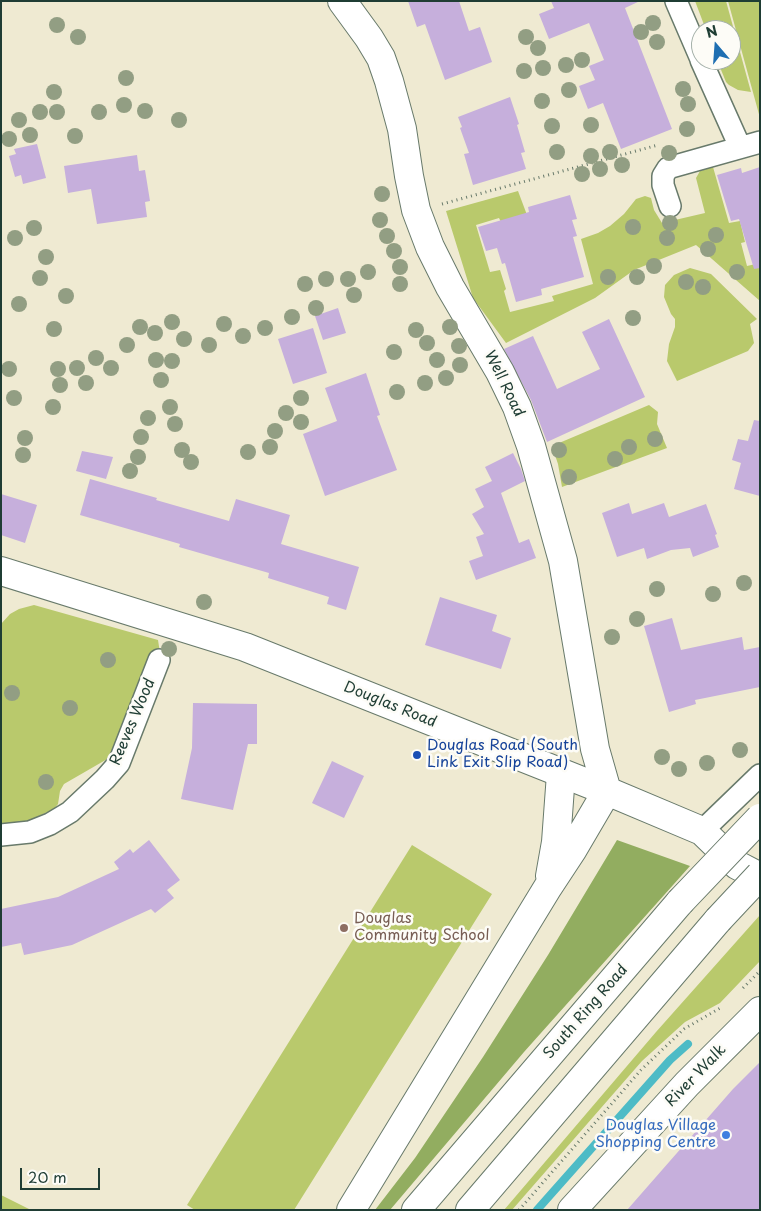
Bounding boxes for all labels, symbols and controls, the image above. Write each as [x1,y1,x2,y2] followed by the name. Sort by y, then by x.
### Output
[691,20,741,70] north arrow
[703,20,720,43] text: N
[480,348,528,420] street label: Well Road
[107,676,159,768] street label: Reeves Wood
[341,678,439,732] street label: Douglas Road
[427,737,578,772] place label: Douglas Road (South Link Exit Slip Road)
[411,749,423,761] marker: Douglas Road (South Link Exit Slip Road)
[354,910,489,945] place label: Douglas Community School
[338,922,350,934] marker: Douglas Community School
[540,961,632,1063] street label: South Ring Road
[662,1041,730,1111] street label: River Walk
[595,1117,716,1152] place label: Douglas Village Shopping Centre
[720,1129,732,1141] marker: Douglas Village Shopping Centre
[22,1158,102,1190] scale bar
[28,1165,67,1188] text: 20 m

